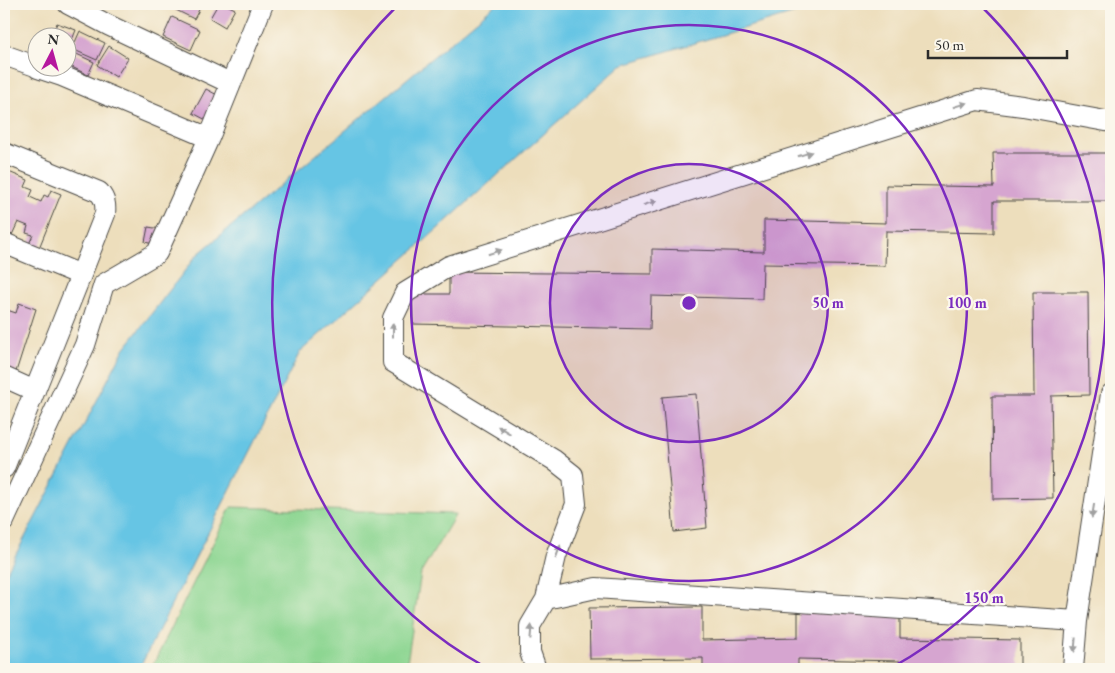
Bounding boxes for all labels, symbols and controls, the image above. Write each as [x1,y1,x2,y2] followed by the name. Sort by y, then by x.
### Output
[28,28,78,78] north arrow
[928,28,1066,60] scale bar
[47,30,61,49] text: N
[935,35,964,54] text: 50 m
[953,101,968,108] one-way arrow
[798,149,813,157] one-way arrow
[643,198,658,206] one-way arrow
[488,247,503,255] one-way arrow
[812,293,844,312] text: 50 m
[947,293,987,312] text: 100 m
[680,294,698,312] centre of rings
[389,321,397,337] one-way arrow
[498,425,511,434] one-way arrow
[1089,503,1097,519] one-way arrow
[555,544,562,559] one-way arrow
[964,588,1004,607] text: 150 m
[527,624,535,640] one-way arrow
[1071,637,1079,653] one-way arrow

